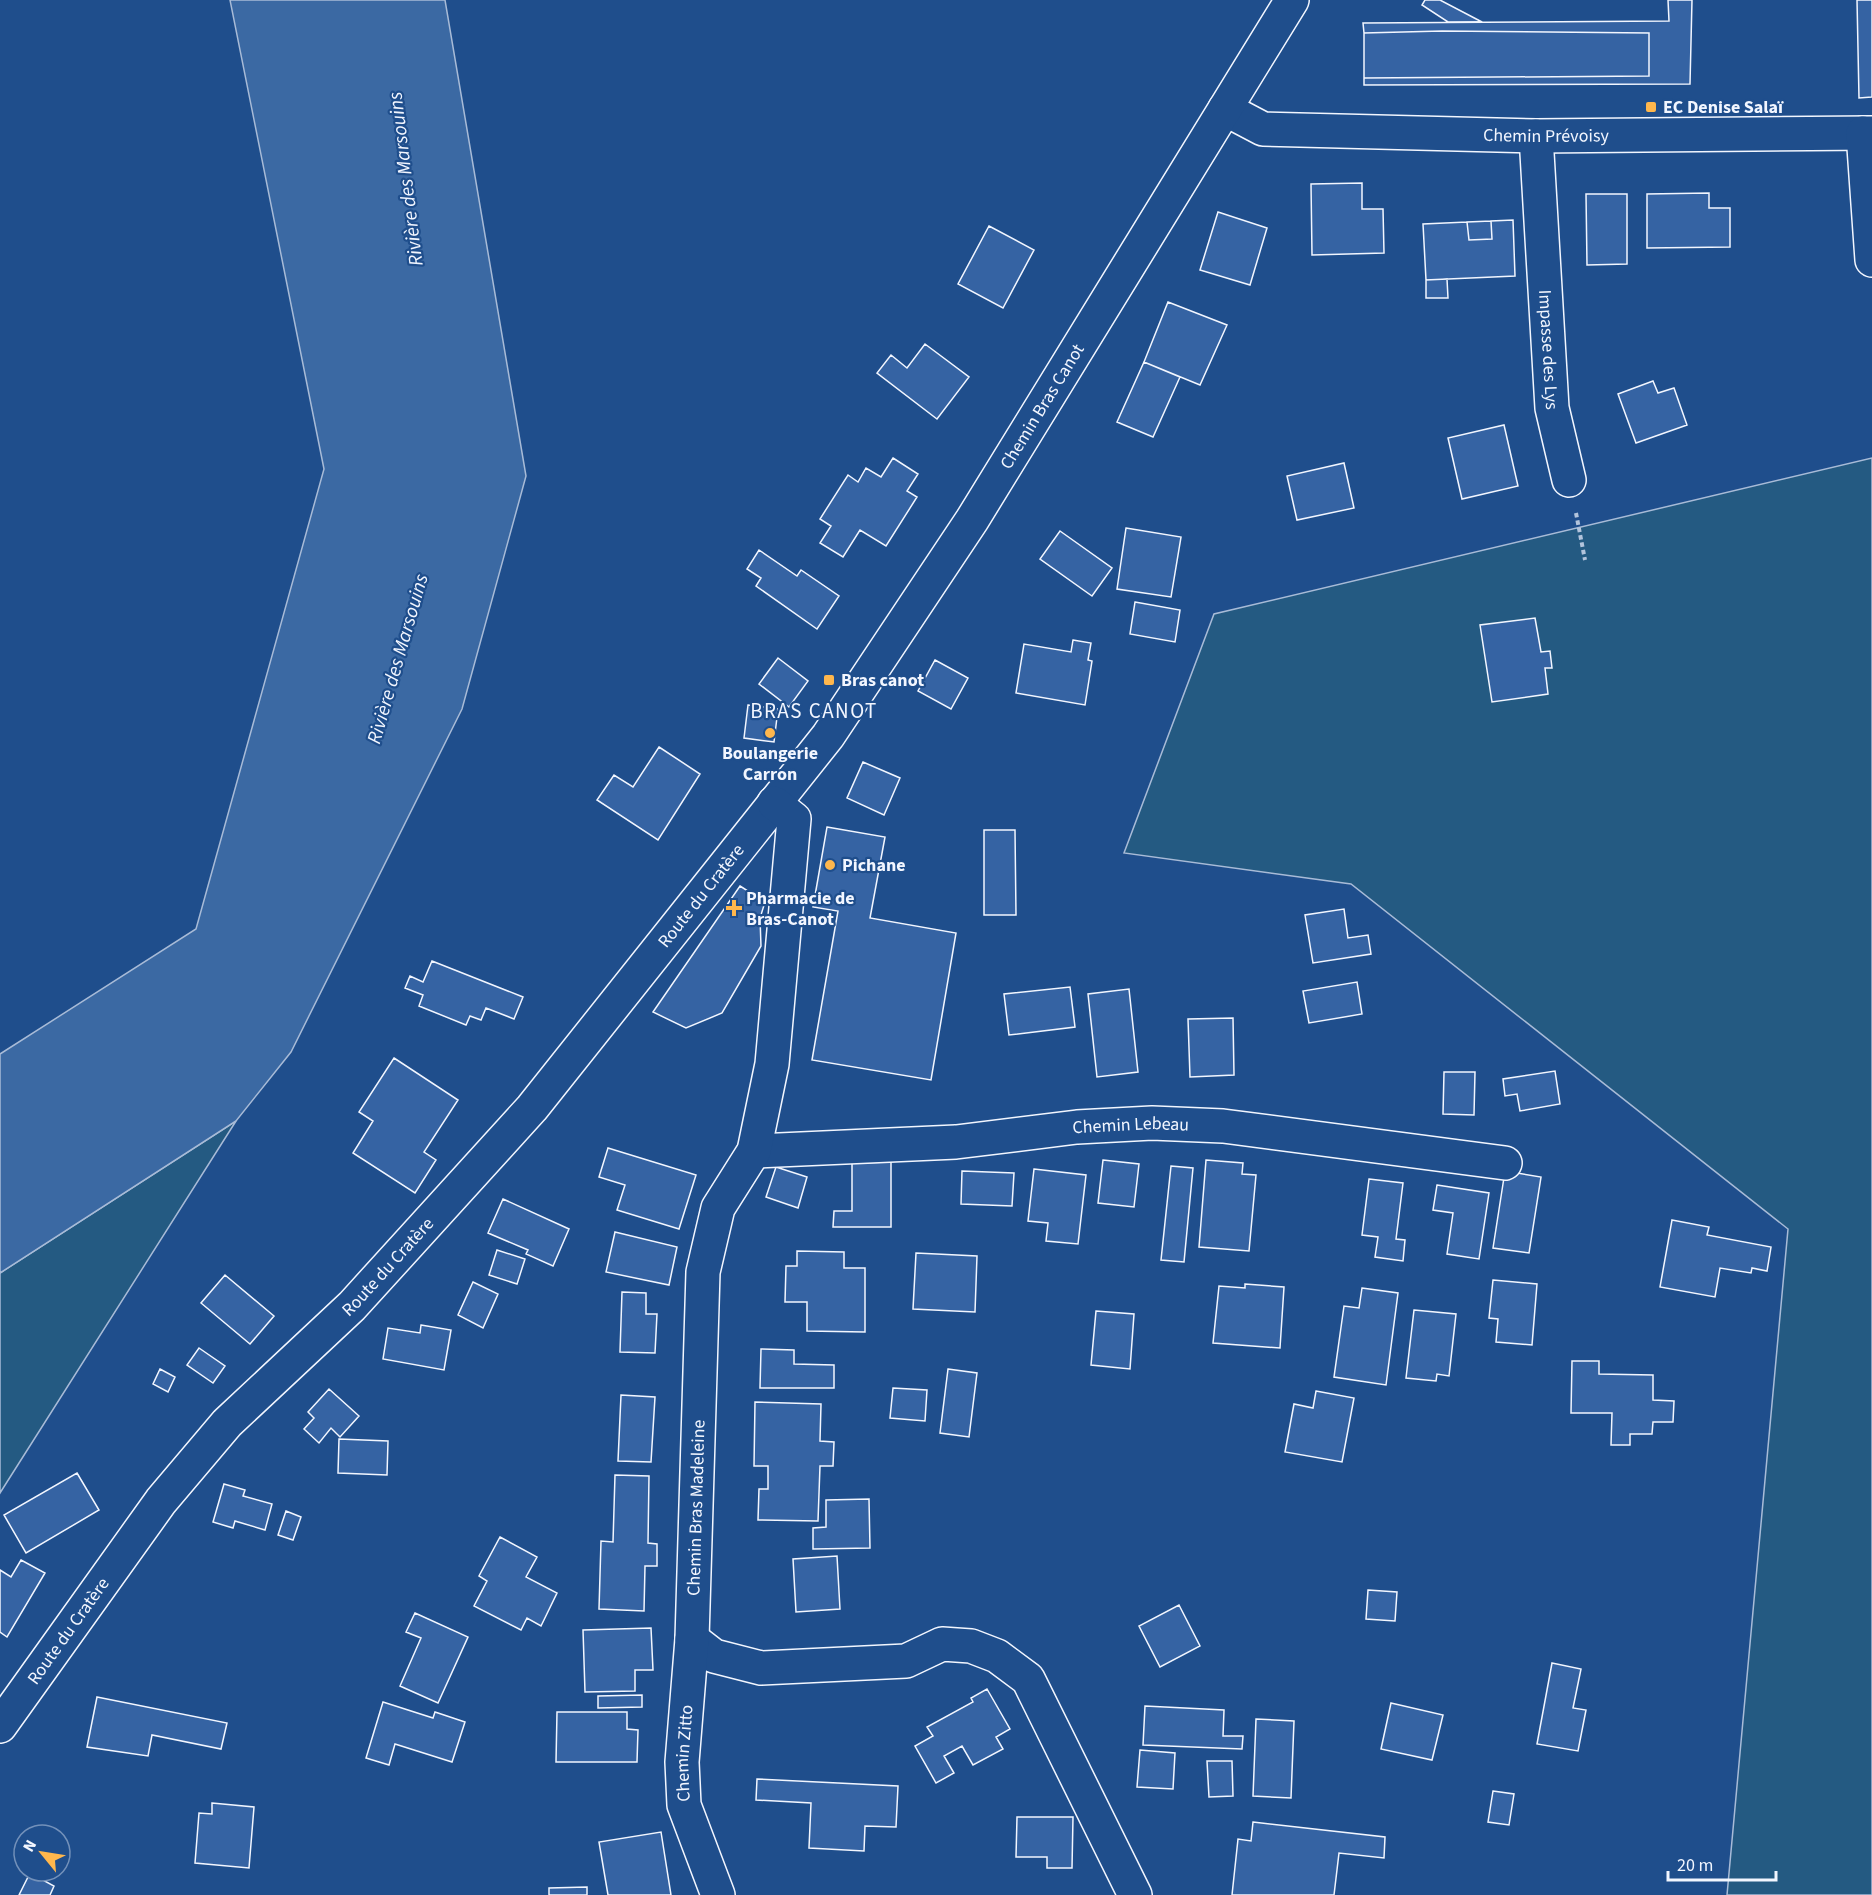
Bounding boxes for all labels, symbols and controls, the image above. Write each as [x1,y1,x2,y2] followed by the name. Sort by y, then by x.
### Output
[381,90,431,268] water label: Rivière des Marsouins
[1663,95,1784,120] place label: EC Denise Salaï
[1644,100,1658,114] marker: EC Denise Salaï
[1483,122,1610,149] street label: Chemin Prévoisy
[1533,289,1565,410] street label: Impasse des Lys
[994,339,1090,474] street label: Chemin Bras Canot
[360,571,436,747] water label: Rivière des Marsouins
[841,668,924,693] place label: Bras canot
[822,673,836,687] marker: Bras canot
[750,696,878,726] district label: BRAS CANOT
[763,726,777,740] marker: Boulangerie Carron
[722,741,818,787] place label: Boulangerie Carron
[652,838,750,953] street label: Route du Cratère
[842,853,906,878] place label: Pichane
[823,858,837,872] marker: Pichane
[746,886,855,932] place label: Pharmacie de Bras-Canot
[727,901,741,915] marker: Pharmacie de Bras-Canot
[1072,1110,1190,1140] street label: Chemin Lebeau
[336,1212,439,1322] street label: Route du Cratère
[681,1419,711,1596] street label: Chemin Bras Madeleine
[21,1572,115,1689] street label: Route du Cratère
[669,1704,699,1802] street label: Chemin Zitto
[12,1823,72,1883] north arrow
[18,1836,42,1856] text: N
[1668,1844,1776,1882] scale bar
[1677,1853,1713,1878] text: 20 m

